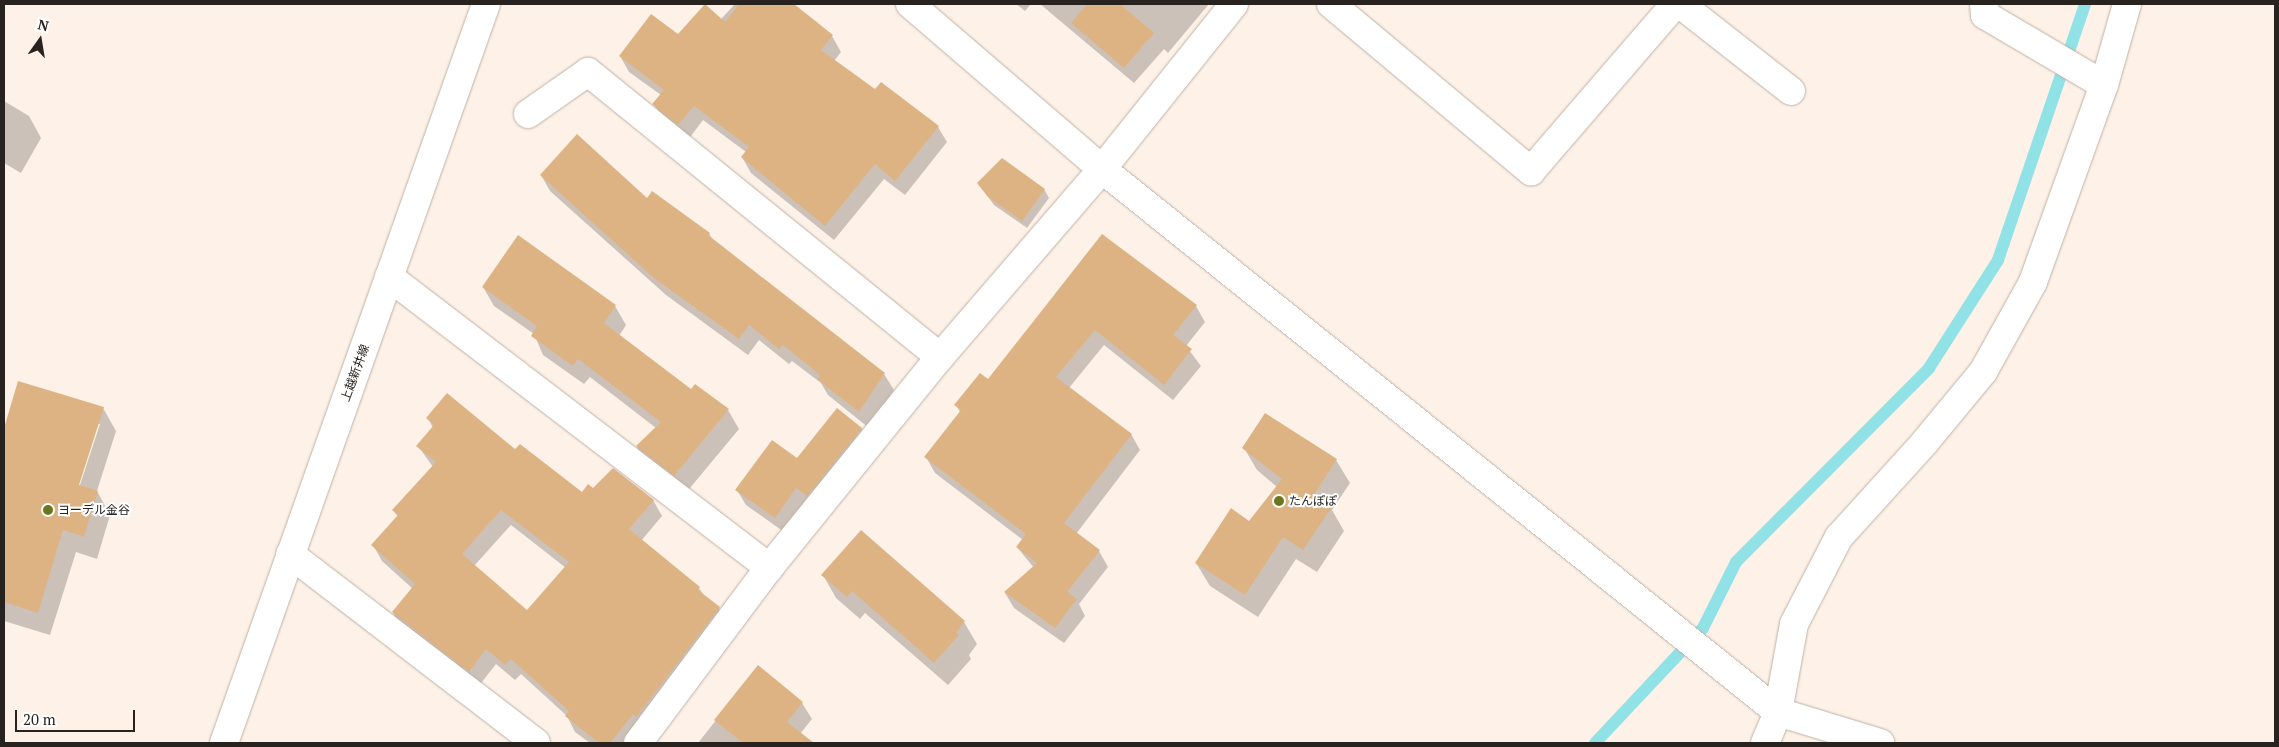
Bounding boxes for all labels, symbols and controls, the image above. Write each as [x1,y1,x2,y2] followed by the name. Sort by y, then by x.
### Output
[36,14,51,35] text: N
[15,15,65,65] north arrow
[338,342,372,404] street label: 上越新井線
[1289,494,1337,508] place label: たんぽぽ
[1273,495,1285,507] marker: たんぽぽ
[58,503,130,517] place label: ヨーデル金谷
[42,504,54,516] marker: ヨーデル金谷
[18,700,138,732] scale bar
[23,709,56,729] text: 20 m

